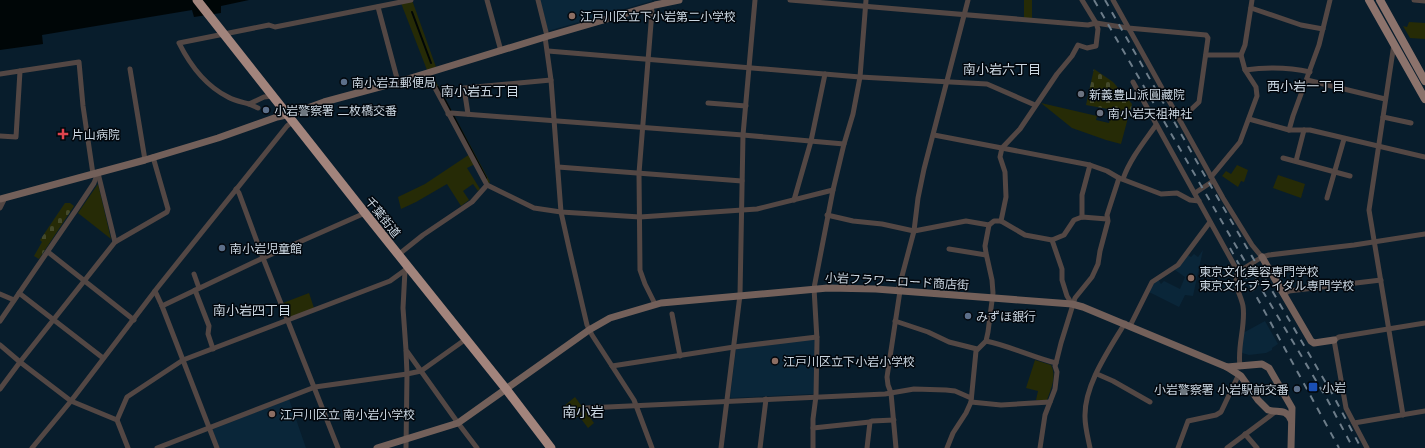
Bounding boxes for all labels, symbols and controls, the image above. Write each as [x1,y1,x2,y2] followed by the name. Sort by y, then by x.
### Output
[580,9,736,24] place label: 江戸川区立下小岩第二小学校
[567,11,577,21] marker: 江戸川区立下小岩第二小学校
[963,61,1041,77] district label: 南小岩六丁目
[352,75,436,90] place label: 南小岩五郵便局
[339,77,349,87] marker: 南小岩五郵便局
[1267,78,1345,94] district label: 西小岩一丁目
[441,83,519,99] district label: 南小岩五丁目
[1089,87,1185,102] place label: 新義豊山派圓藏院
[1076,89,1086,99] marker: 新義豊山派圓藏院
[274,103,397,118] place label: 小岩警察署 二枚橋交番
[261,105,271,115] marker: 小岩警察署 二枚橋交番
[1108,106,1192,121] place label: 南小岩天祖神社
[1095,108,1105,118] marker: 南小岩天祖神社
[72,127,120,142] place label: 片山病院
[57,128,69,140] marker: 片山病院
[362,194,404,240] street label: 千葉街道
[230,241,302,256] place label: 南小岩児童館
[217,243,227,253] marker: 南小岩児童館
[1199,264,1355,293] place label: 東京文化美容専門学校 東京文化ブライダル専門学校
[825,270,969,292] street label: 小岩フラワーロード商店街
[1186,273,1196,283] marker: 東京文化美容専門学校 東京文化ブライダル専門学校
[213,302,291,318] district label: 南小岩四丁目
[976,309,1036,324] place label: みずほ銀行
[963,311,973,321] marker: みずほ銀行
[783,354,915,369] place label: 江戸川区立下小岩小学校
[770,356,780,366] marker: 江戸川区立下小岩小学校
[1322,380,1346,395] place label: 小岩
[1307,381,1319,393] marker: 小岩
[1154,382,1289,397] place label: 小岩警察署 小岩駅前交番
[1292,384,1302,394] marker: 小岩警察署 小岩駅前交番
[562,403,604,421] district label: 南小岩
[280,407,415,422] place label: 江戸川区立 南小岩小学校
[267,409,277,419] marker: 江戸川区立 南小岩小学校

